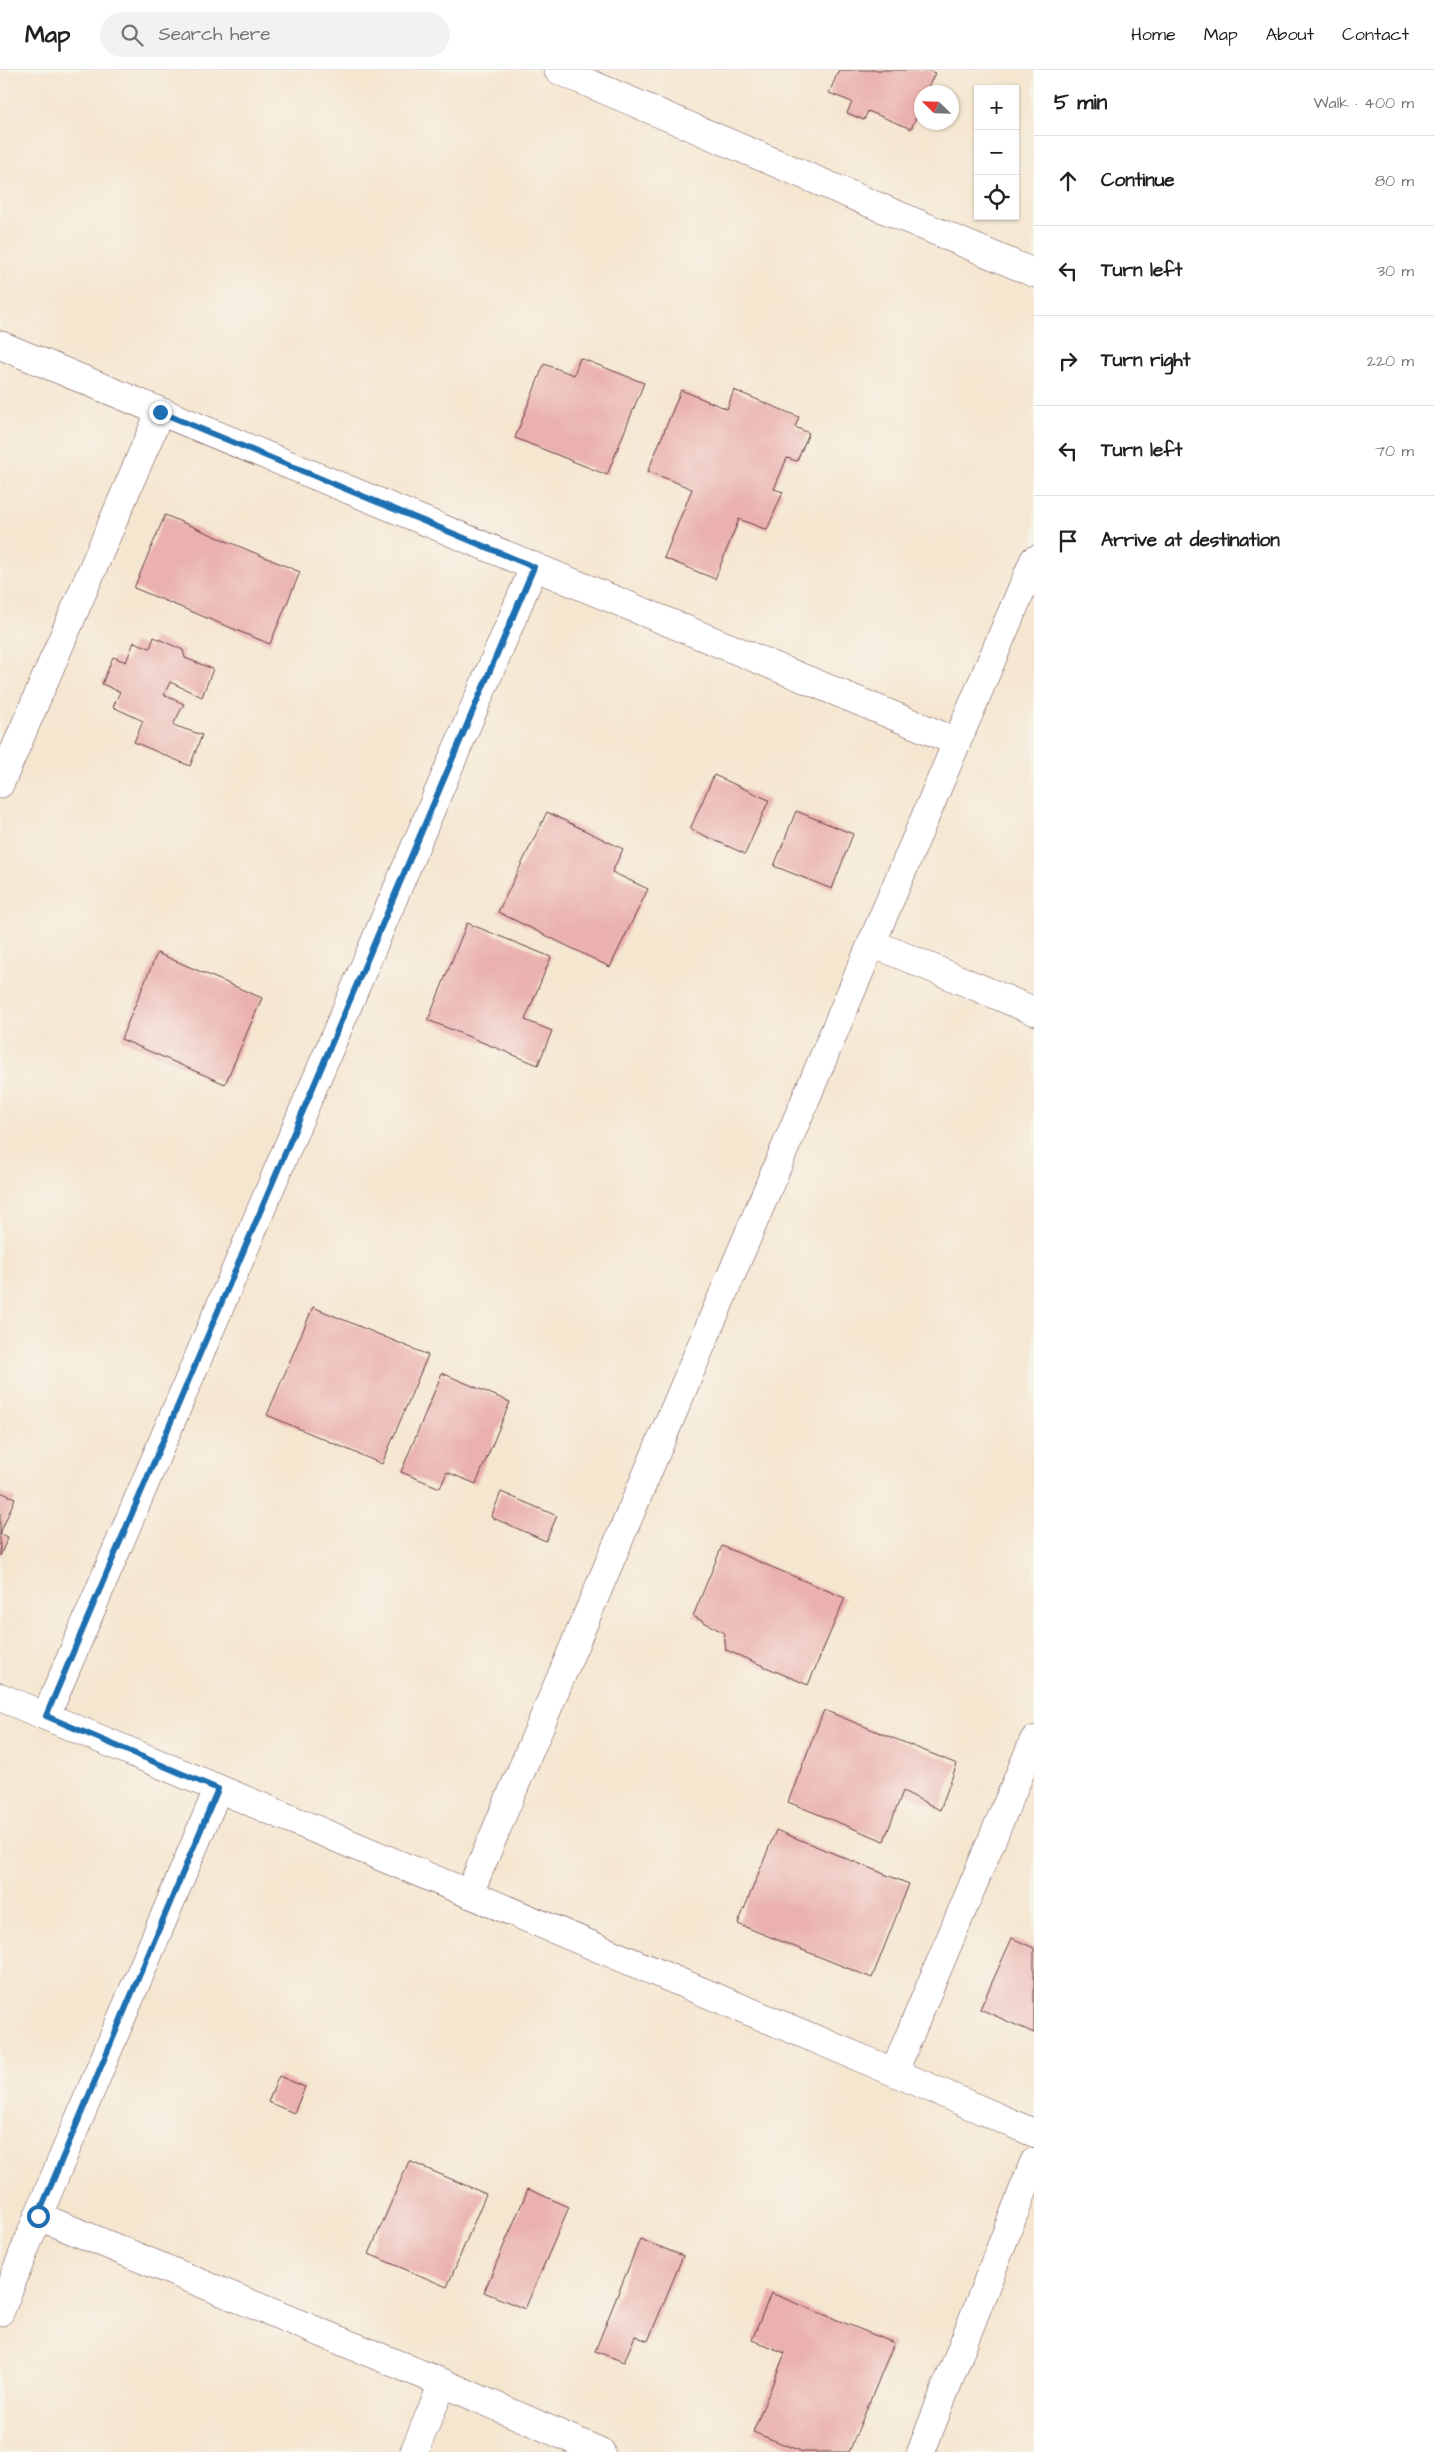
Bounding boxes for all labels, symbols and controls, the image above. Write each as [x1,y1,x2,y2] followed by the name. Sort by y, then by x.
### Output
[100,12,450,57] search box
[25,18,70,52] text: Map
[118,21,146,49] icon: search
[158,21,271,48] text: Search here
[1131,22,1176,47] text: Home
[1204,22,1238,47] text: Map
[1266,22,1314,47] text: About
[1342,22,1409,47] text: Contact
[914,85,959,130] north arrow
[974,85,1019,220] map controls
[974,85,1019,130] button: +
[1054,88,1107,117] text: 5 min
[1313,92,1414,114] text: Walk · 400 m
[974,130,1019,175] button: −
[1054,167,1082,195] icon: ahead
[1101,167,1175,194] text: Continue
[1375,170,1414,192] text: 80 m
[974,175,1019,220] button: locate
[1054,257,1082,285] icon: left
[1101,257,1182,284] text: Turn left
[1377,260,1414,282] text: 30 m
[1054,347,1082,375] icon: right
[1101,347,1190,374] text: Turn right
[1367,350,1414,372] text: 220 m
[149,401,172,424] route end
[1054,437,1082,465] icon: left
[1101,437,1182,464] text: Turn left
[1375,440,1414,462] text: 70 m
[1054,527,1082,555] icon: arrive
[1101,527,1280,554] text: Arrive at destination
[27,2205,50,2228] route start

